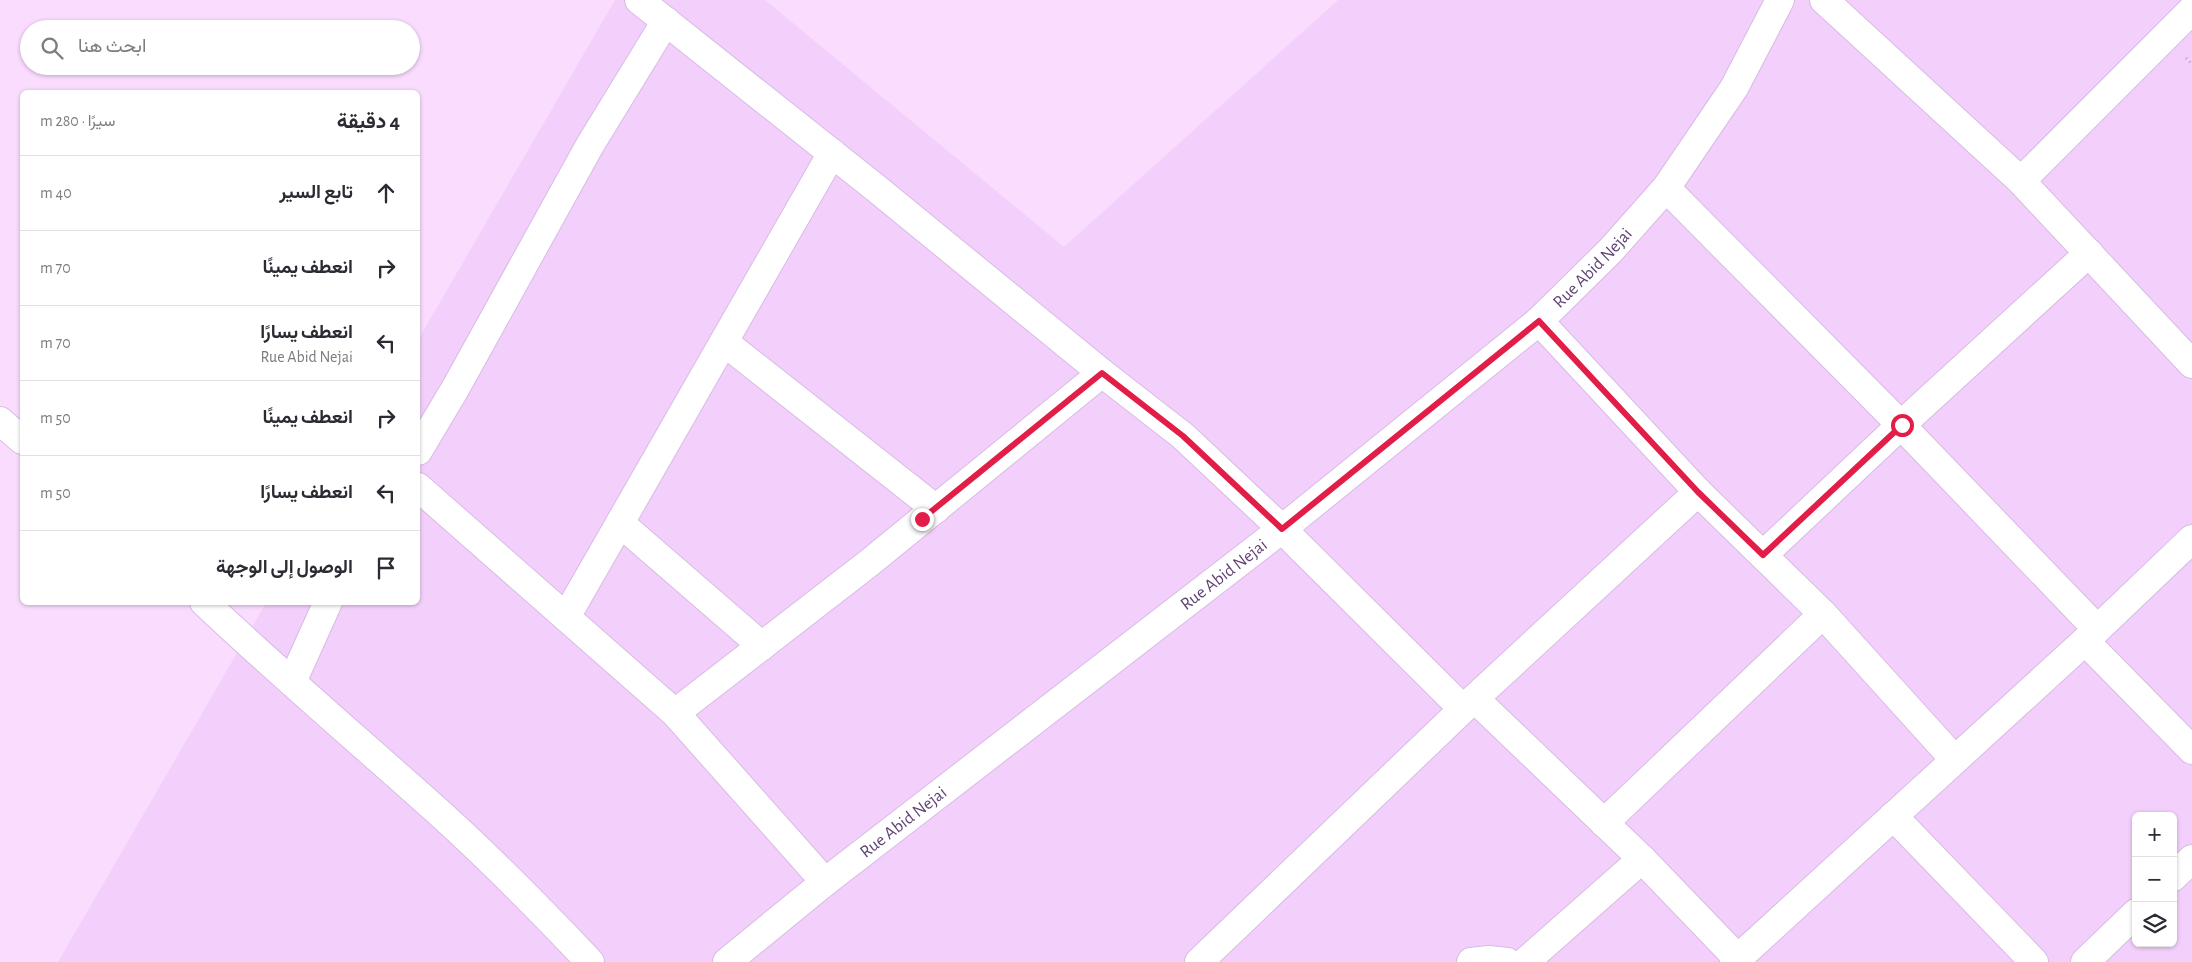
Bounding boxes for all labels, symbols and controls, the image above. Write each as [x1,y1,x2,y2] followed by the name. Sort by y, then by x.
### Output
[20,20,420,75] search box
[38,34,66,62] icon: search
[78,37,146,56] text: ابحث هنا
[337,111,400,132] text: 4 دقيقة
[40,113,115,129] text: سيرًا · 280 m
[372,179,400,207] icon: ahead
[279,183,353,202] text: تابع السير
[40,185,72,201] text: 40 m
[1550,225,1636,312] street label: Rue Abid Nejai
[372,254,400,282] icon: right
[263,258,353,277] text: انعطف يمينًا
[40,260,71,276] text: 70 m
[260,323,353,342] text: انعطف يسارًا
[372,329,400,357] icon: left
[40,335,71,351] text: 70 m
[261,349,353,365] text: Rue Abid Nejai
[372,404,400,432] icon: right
[263,408,353,427] text: انعطف يمينًا
[40,410,71,426] text: 50 m
[1891,414,1914,437] route start
[372,479,400,507] icon: left
[260,483,353,502] text: انعطف يسارًا
[40,485,71,501] text: 50 m
[911,508,934,531] route end
[1177,536,1271,614] street label: Rue Abid Nejai
[372,554,400,582] icon: arrive
[216,558,353,577] text: الوصول إلى الوجهة
[857,784,950,862] street label: Rue Abid Nejai
[2132,812,2177,947] map controls
[2132,812,2177,857] button: +
[2132,857,2177,902] button: −
[2132,902,2177,947] button: layers

